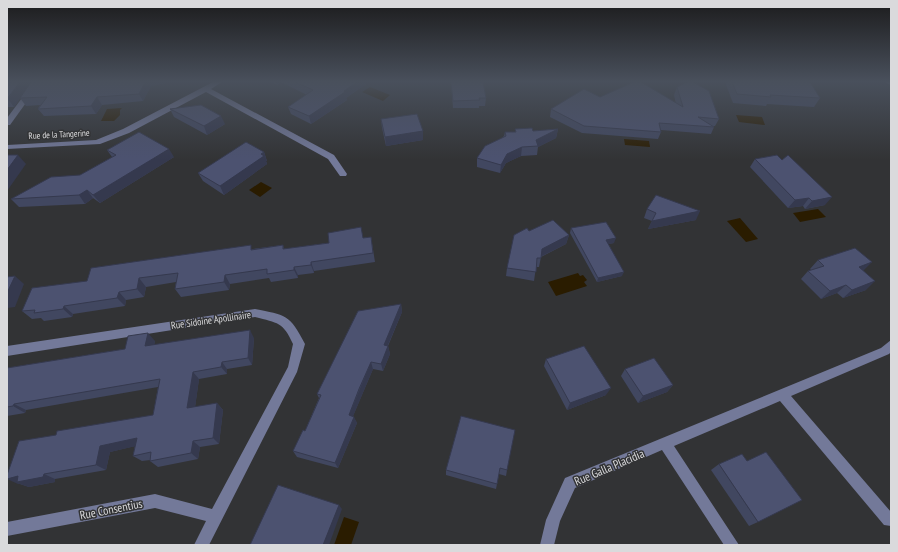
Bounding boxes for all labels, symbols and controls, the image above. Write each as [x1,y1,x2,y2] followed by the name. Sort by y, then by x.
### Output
[28,127,90,141] street label: Rue de la Tangerine
[170,308,252,332] street label: Rue Sidoine Apollinaire
[572,445,646,488] street label: Rue Galla Placidia
[78,496,144,522] street label: Rue Consentius

